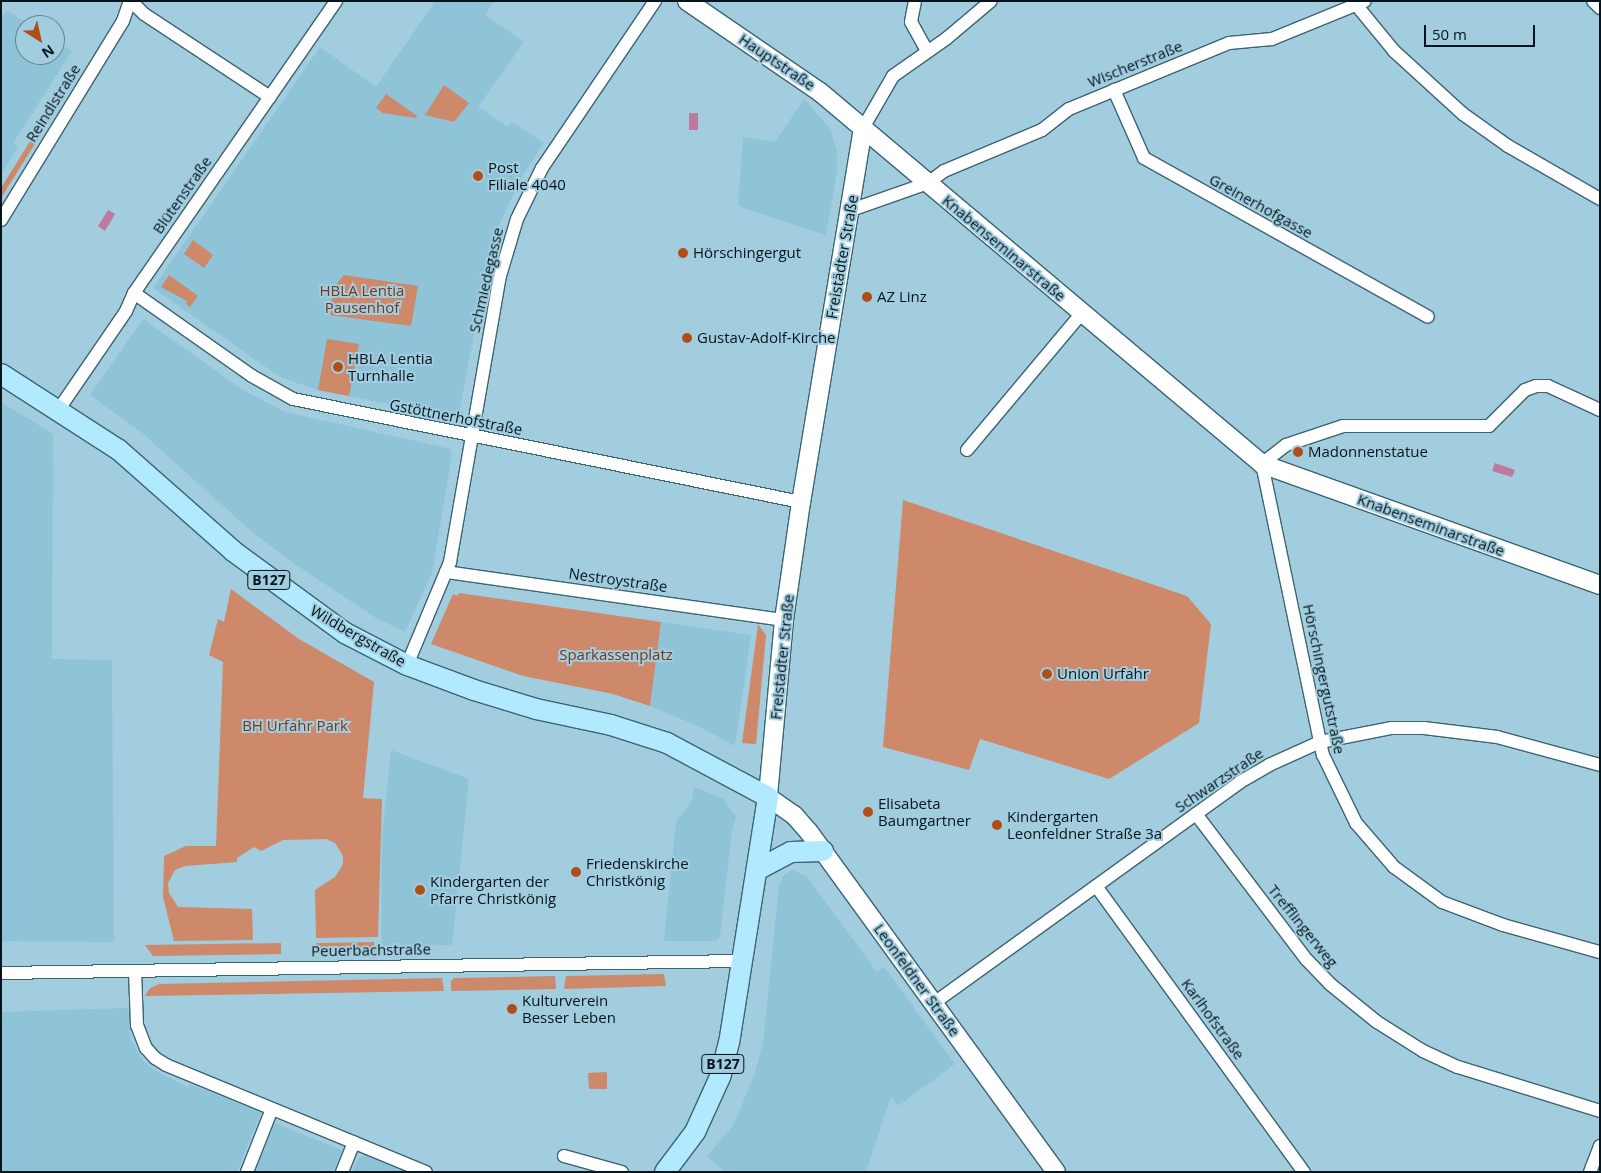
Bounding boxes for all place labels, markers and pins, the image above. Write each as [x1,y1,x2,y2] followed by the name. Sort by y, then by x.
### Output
[488,158,566,193] place label: Post Filiale 4040
[472,170,484,182] marker: Post Filiale 4040
[693,244,801,262] place label: Hörschingergut
[677,247,689,259] marker: Hörschingergut
[877,288,927,306] place label: AZ Linz
[861,291,873,303] marker: AZ Linz
[697,329,836,347] place label: Gustav-Adolf-Kirche
[681,332,693,344] marker: Gustav-Adolf-Kirche
[348,349,433,384] place label: HBLA Lentia Turnhalle
[332,361,344,373] marker: HBLA Lentia Turnhalle
[1308,443,1428,461] place label: Madonnenstatue
[1292,446,1304,458] marker: Madonnenstatue
[1057,665,1149,683] place label: Union Urfahr
[1041,668,1053,680] marker: Union Urfahr
[878,794,971,829] place label: Elisabeta Baumgartner
[862,806,874,818] marker: Elisabeta Baumgartner
[1007,807,1162,842] place label: Kindergarten Leonfeldner Straße 3a
[991,819,1003,831] marker: Kindergarten Leonfeldner Straße 3a
[586,854,689,889] place label: Friedenskirche Christkönig
[570,866,582,878] marker: Friedenskirche Christkönig
[430,872,556,907] place label: Kindergarten der Pfarre Christkönig
[414,884,426,896] marker: Kindergarten der Pfarre Christkönig
[522,991,616,1026] place label: Kulturverein Besser Leben
[506,1003,518,1015] marker: Kulturverein Besser Leben

